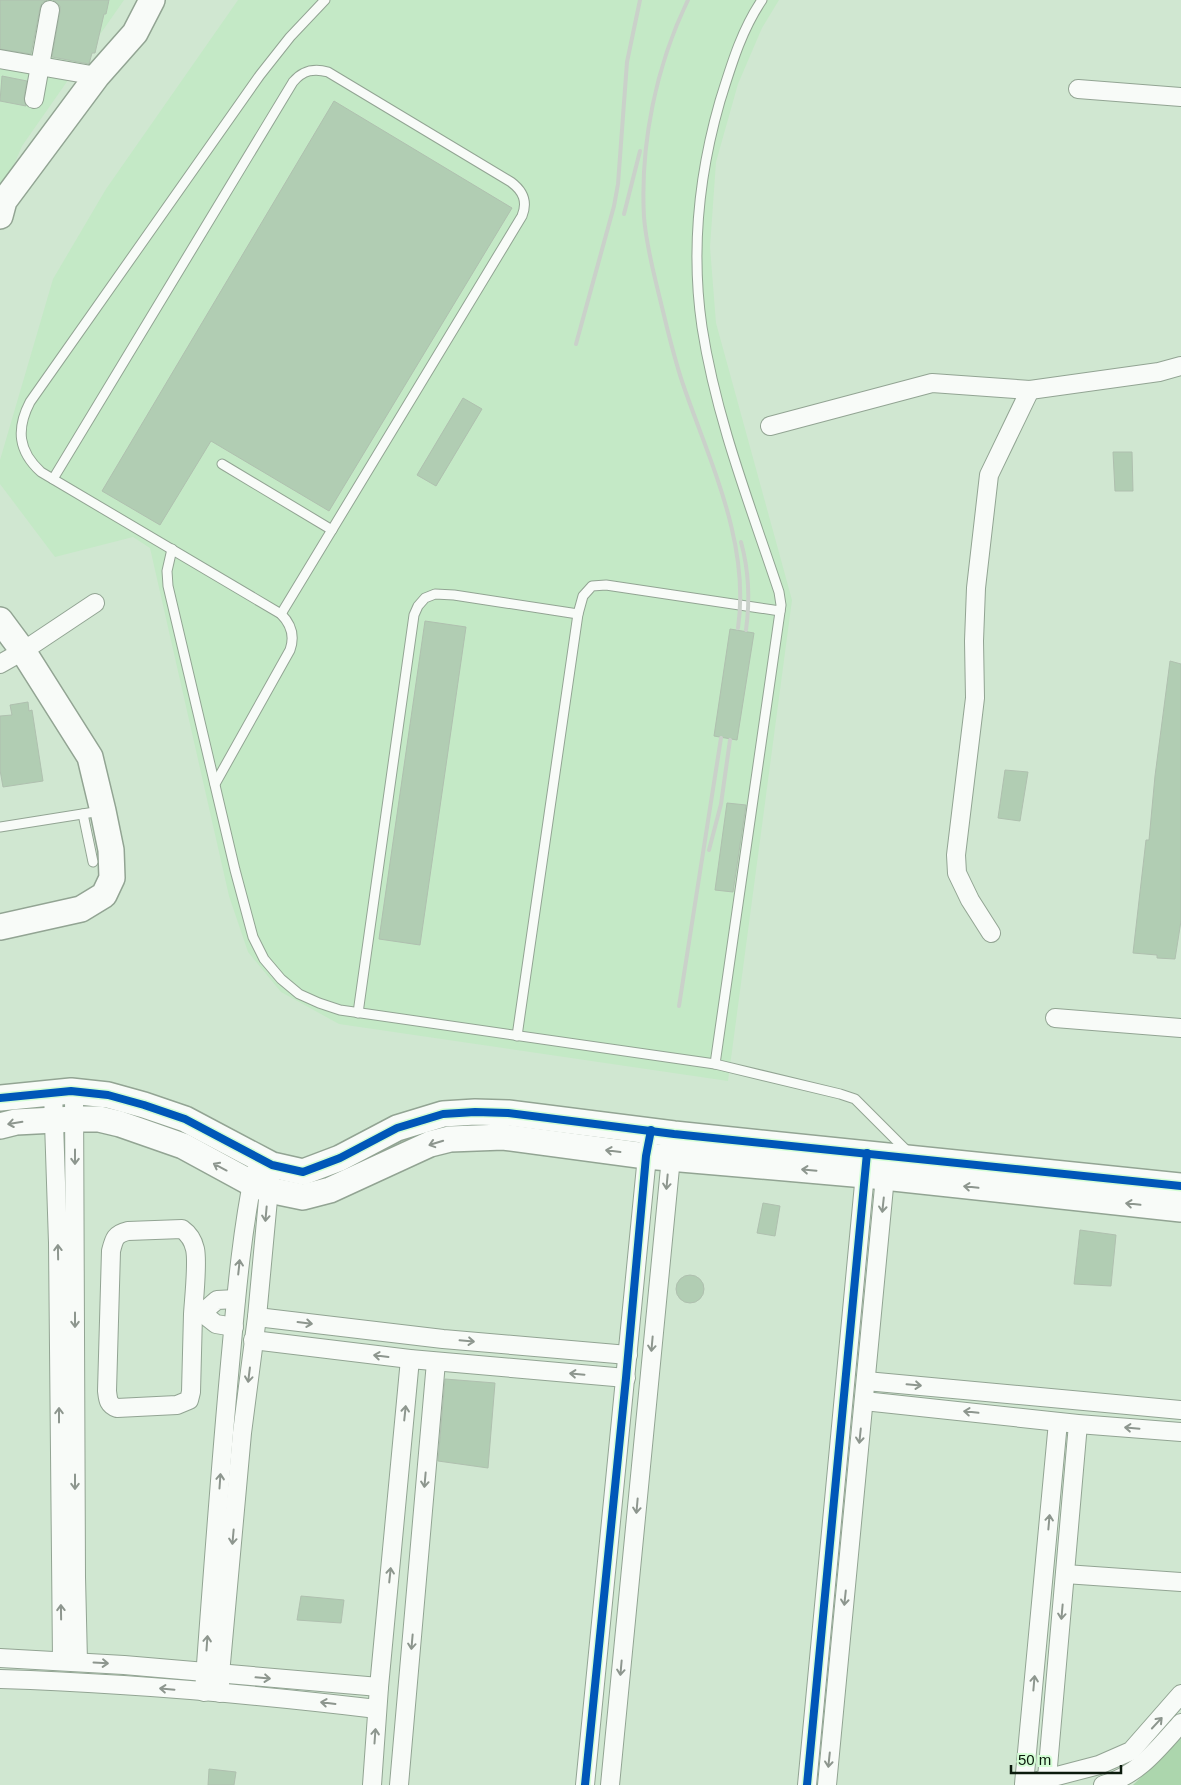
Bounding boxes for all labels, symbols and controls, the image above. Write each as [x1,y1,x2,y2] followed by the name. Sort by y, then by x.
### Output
[7,1118,23,1128] one-way arrow
[428,1138,444,1148] one-way arrow
[605,1146,621,1156] one-way arrow
[70,1149,80,1165] one-way arrow
[214,1161,228,1171] one-way arrow
[802,1165,818,1175] one-way arrow
[663,1174,672,1190] one-way arrow
[963,1182,979,1192] one-way arrow
[878,1196,887,1212] one-way arrow
[1125,1199,1141,1209] one-way arrow
[262,1205,271,1221] one-way arrow
[53,1245,63,1261] one-way arrow
[235,1259,244,1275] one-way arrow
[70,1312,80,1328] one-way arrow
[297,1318,313,1328] one-way arrow
[459,1336,475,1346] one-way arrow
[647,1336,657,1352] one-way arrow
[373,1351,389,1361] one-way arrow
[244,1367,254,1383] one-way arrow
[570,1369,586,1379] one-way arrow
[906,1380,922,1390] one-way arrow
[400,1405,410,1421] one-way arrow
[54,1407,64,1424] one-way arrow
[963,1407,979,1417] one-way arrow
[1125,1423,1141,1433] one-way arrow
[855,1428,865,1444] one-way arrow
[421,1472,430,1488] one-way arrow
[215,1473,224,1489] one-way arrow
[70,1474,80,1490] one-way arrow
[632,1498,642,1514] one-way arrow
[1044,1514,1054,1530] one-way arrow
[228,1529,237,1545] one-way arrow
[385,1567,394,1583] one-way arrow
[840,1589,849,1605] one-way arrow
[1057,1604,1066,1620] one-way arrow
[56,1605,66,1621] one-way arrow
[407,1634,416,1650] one-way arrow
[203,1635,212,1651] one-way arrow
[93,1659,109,1668] one-way arrow
[617,1659,626,1675] one-way arrow
[255,1673,271,1682] one-way arrow
[1029,1676,1038,1692] one-way arrow
[159,1684,175,1694] one-way arrow
[321,1698,337,1708] one-way arrow
[1151,1716,1163,1729] one-way arrow
[371,1729,380,1745] one-way arrow
[1011,1742,1121,1774] scale bar
[824,1751,834,1767] one-way arrow
[1018,1751,1051,1768] text: 50 m

